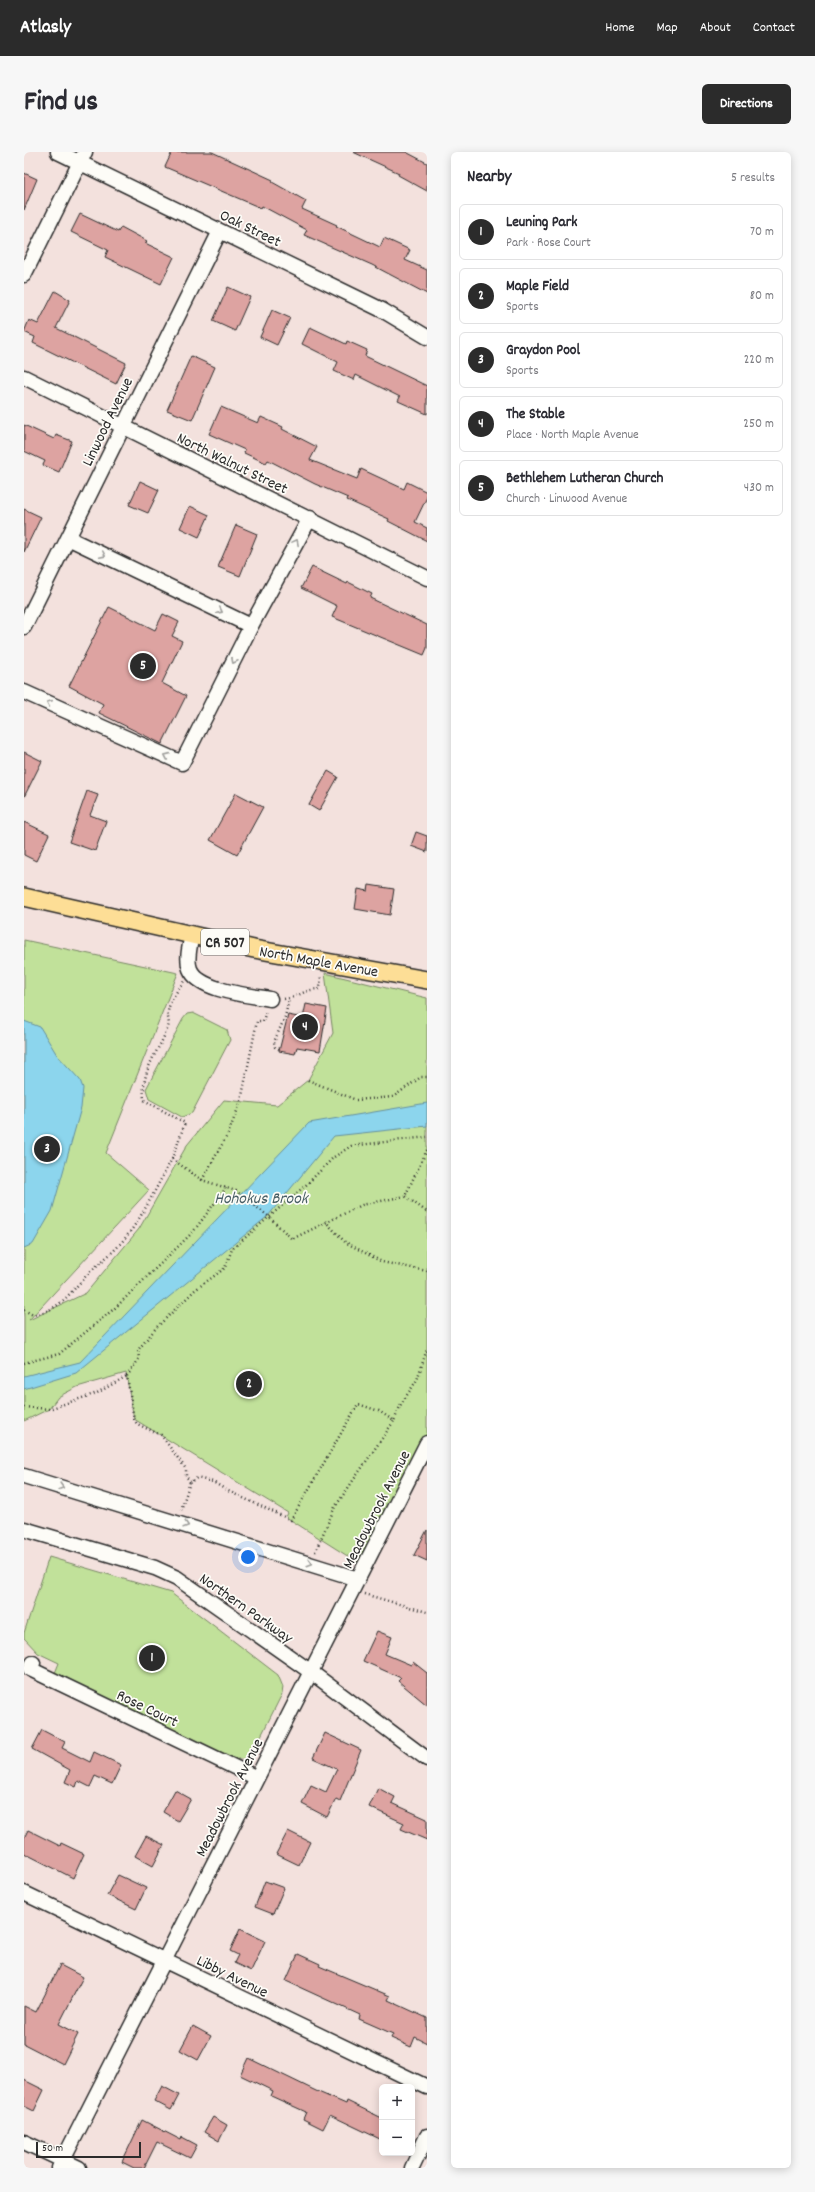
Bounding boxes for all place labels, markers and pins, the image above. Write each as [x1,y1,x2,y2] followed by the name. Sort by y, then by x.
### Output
[130,651,156,681] pin: 5
[292,1012,318,1042] pin: 4
[34,1134,60,1164] pin: 3
[236,1369,262,1399] pin: 2
[139,1643,165,1673] pin: 1

